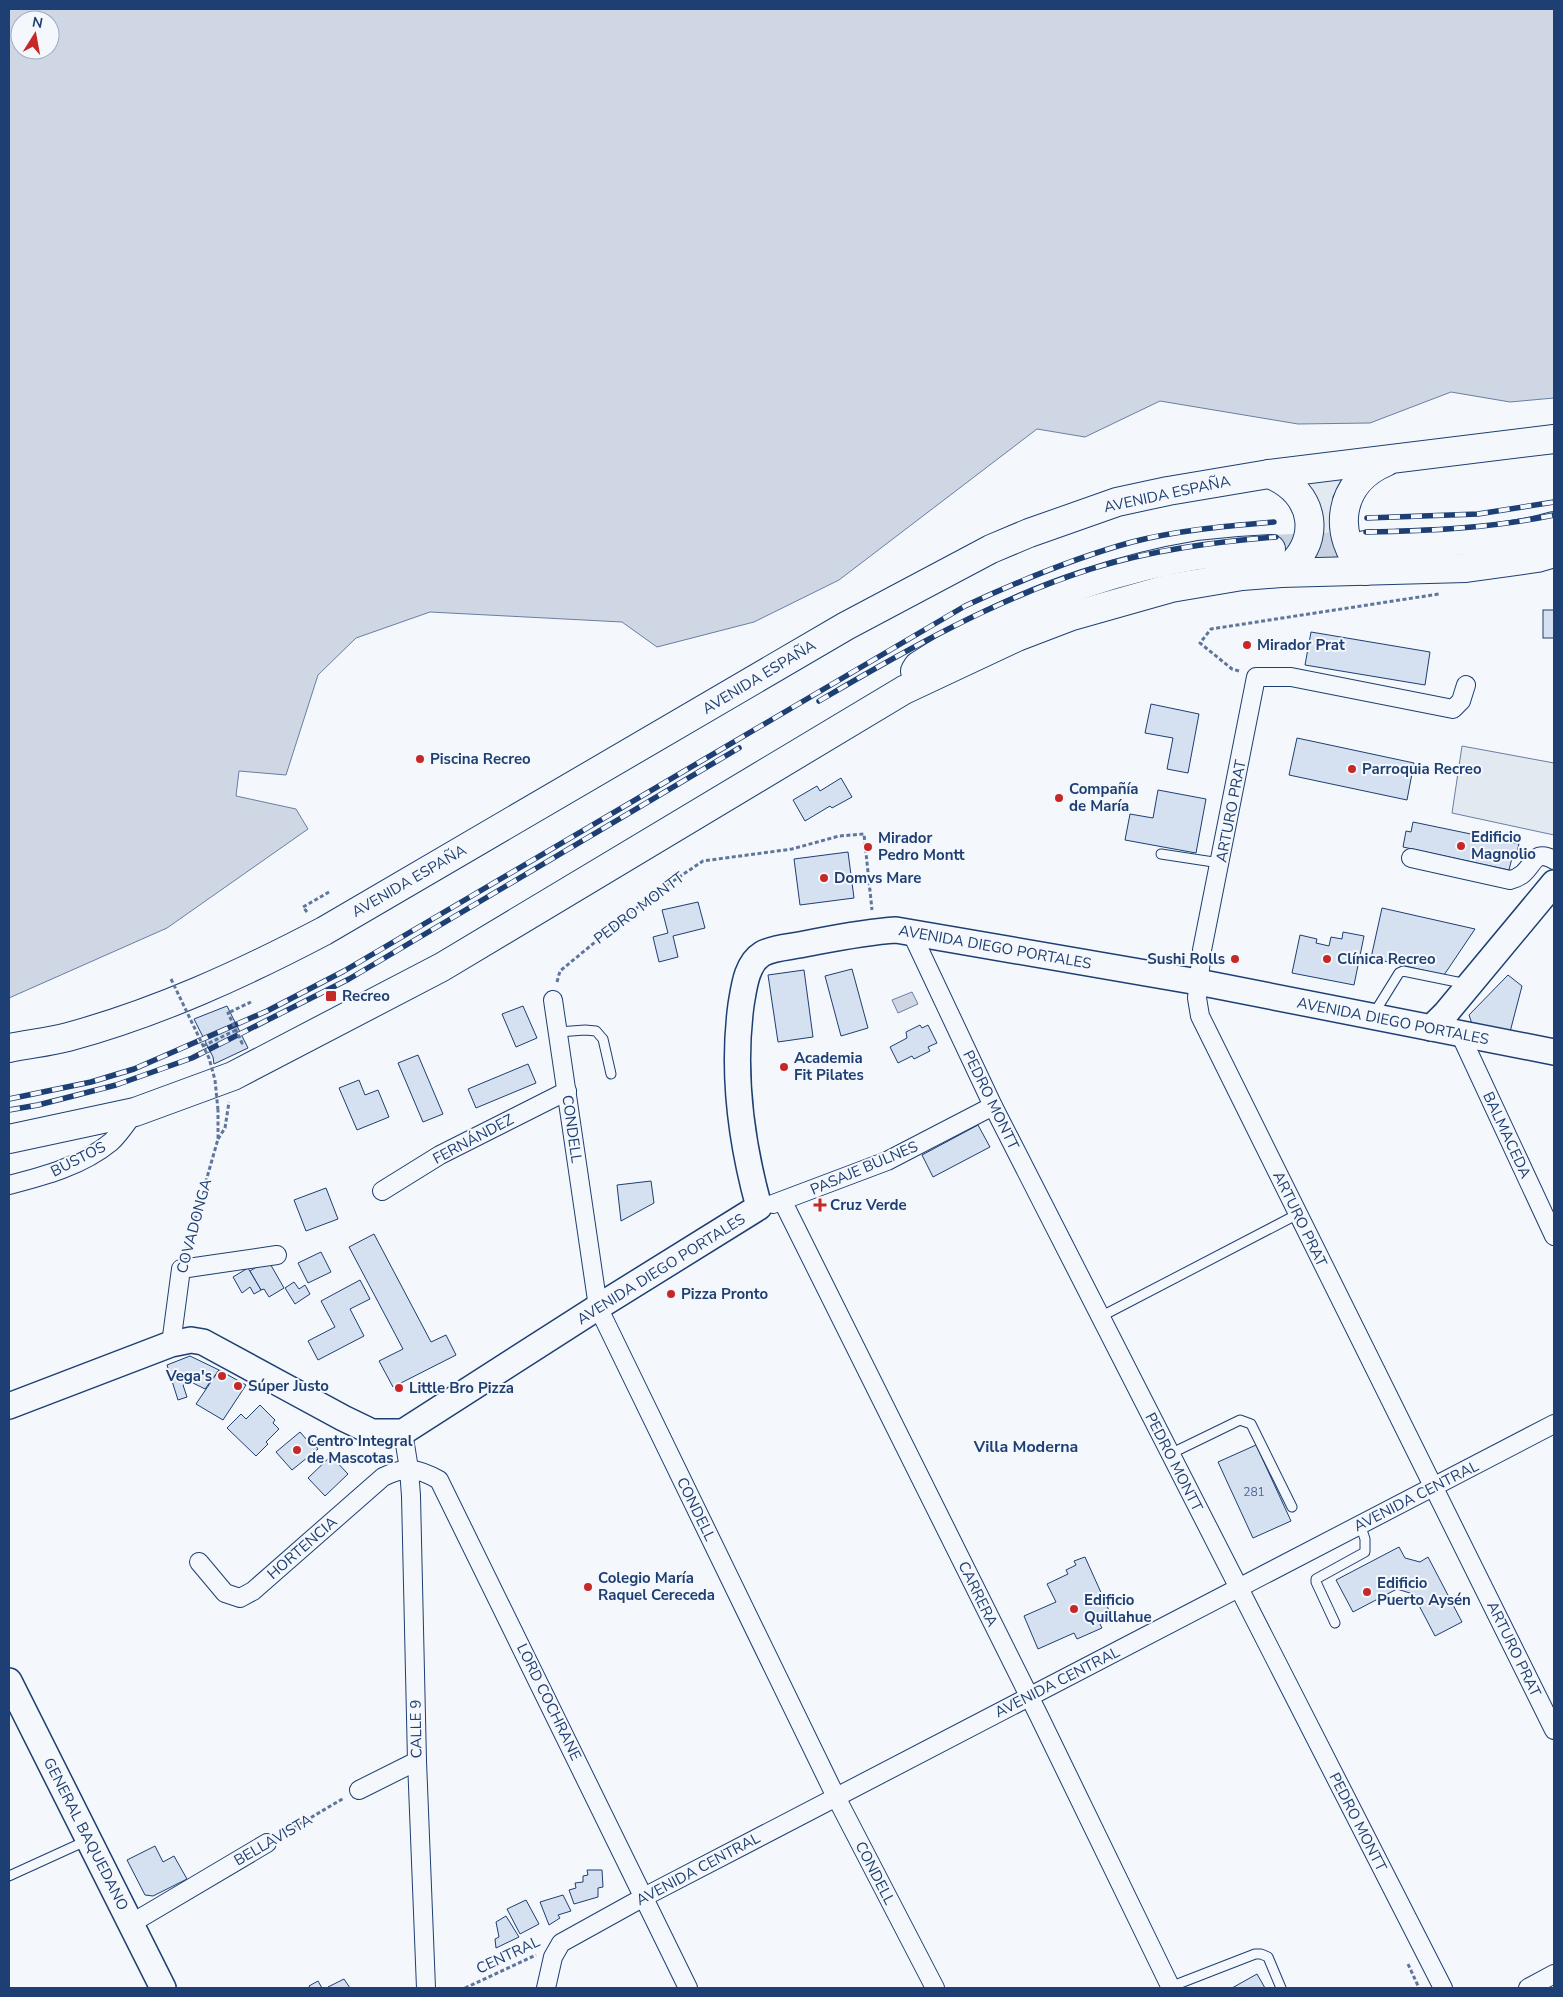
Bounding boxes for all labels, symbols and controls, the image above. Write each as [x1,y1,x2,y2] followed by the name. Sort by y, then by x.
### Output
[10,10,60,60] north arrow
[30,12,44,33] text: N
[1102,471,1232,517] street label: AVENIDA ESPAÑA
[699,635,820,719] street label: AVENIDA ESPAÑA
[1257,635,1345,655] place label: Mirador Prat
[1241,639,1253,651] marker: Mirador Prat
[430,749,531,769] place label: Piscina Recreo
[414,753,426,765] marker: Piscina Recreo
[1211,758,1251,864] street label: ARTURO PRAT
[1362,759,1482,779] place label: Parroquia Recreo
[1346,763,1358,775] marker: Parroquia Recreo
[1069,779,1138,816] place label: Compañía de María
[1053,792,1065,804] marker: Compañía de María
[1471,827,1536,864] place label: Edificio Magnolio
[878,828,965,865] place label: Mirador Pedro Montt
[348,840,470,922] street label: AVENIDA ESPAÑA
[1455,840,1467,852] marker: Edificio Magnolio
[862,841,874,853] marker: Mirador Pedro Montt
[590,867,688,949] street label: PEDRO MONTT
[834,868,921,888] place label: Domvs Mare
[818,872,830,884] marker: Domvs Mare
[897,920,1093,974] street label: AVENIDA DIEGO PORTALES
[1147,949,1225,969] place label: Sushi Rolls
[1337,949,1436,969] place label: Clínica Recreo
[1229,953,1241,965] marker: Sushi Rolls
[1321,953,1333,965] marker: Clínica Recreo
[342,986,390,1006] place label: Recreo
[324,989,338,1003] marker: Recreo
[1295,993,1491,1049] street label: AVENIDA DIEGO PORTALES
[958,1047,1024,1153] street label: PEDRO MONTT
[794,1048,864,1085] place label: Academia Fit Pilates
[778,1061,790,1073] marker: Academia Fit Pilates
[1478,1088,1536,1182] street label: BALMACEDA
[557,1094,587,1164] street label: CONDELL
[429,1109,517,1169] street label: FERNÁNDEZ
[807,1136,921,1200] street label: PASAJE BULNES
[47,1137,109,1181] street label: BUSTOS
[1268,1168,1332,1270] street label: ARTURO PRAT
[172,1176,216,1275] street label: COVADONGA
[830,1195,907,1215] place label: Cruz Verde
[814,1199,826,1211] marker: Cruz Verde
[573,1209,749,1329] street label: AVENIDA DIEGO PORTALES
[681,1284,768,1304] place label: Pizza Pronto
[665,1288,677,1300] marker: Pizza Pronto
[165,1366,212,1386] place label: Vega's
[216,1370,228,1382] marker: Vega's
[248,1376,329,1396] place label: Súper Justo
[409,1378,514,1398] place label: Little Bro Pizza
[232,1380,244,1392] marker: Súper Justo
[393,1382,405,1394] marker: Little Bro Pizza
[1140,1409,1208,1515] street label: PEDRO MONTT
[307,1431,413,1468] place label: Centro Integral de Mascotas
[973,1436,1078,1458] district label: Villa Moderna
[291,1444,303,1456] marker: Centro Integral de Mascotas
[1350,1456,1482,1536] street label: AVENIDA CENTRAL
[672,1474,720,1544] street label: CONDELL
[1243,1484,1265,1500] house number: 281
[263,1512,341,1584] street label: HORTENCIA
[954,1558,1002,1630] street label: CARRERA
[598,1568,715,1605] place label: Colegio María Raquel Cereceda
[1377,1573,1471,1610] place label: Edificio Puerto Aysén
[582,1581,594,1593] marker: Colegio María Raquel Cereceda
[1361,1586,1373,1598] marker: Edificio Puerto Aysén
[1084,1590,1152,1627] place label: Edificio Quillahue
[1482,1598,1546,1700] street label: ARTURO PRAT
[1068,1603,1080,1615] marker: Edificio Quillahue
[512,1640,586,1764] street label: LORD COCHRANE
[991,1642,1123,1722] street label: AVENIDA CENTRAL
[405,1700,427,1758] street label: CALLE 9
[39,1754,133,1914] street label: GENERAL BAQUEDANO
[1324,1769,1392,1875] street label: PEDRO MONTT
[230,1810,316,1870] street label: BELLAVISTA
[632,1828,764,1910] street label: AVENIDA CENTRAL
[851,1838,899,1908] street label: CONDELL
[473,1932,543,1978] street label: CENTRAL

